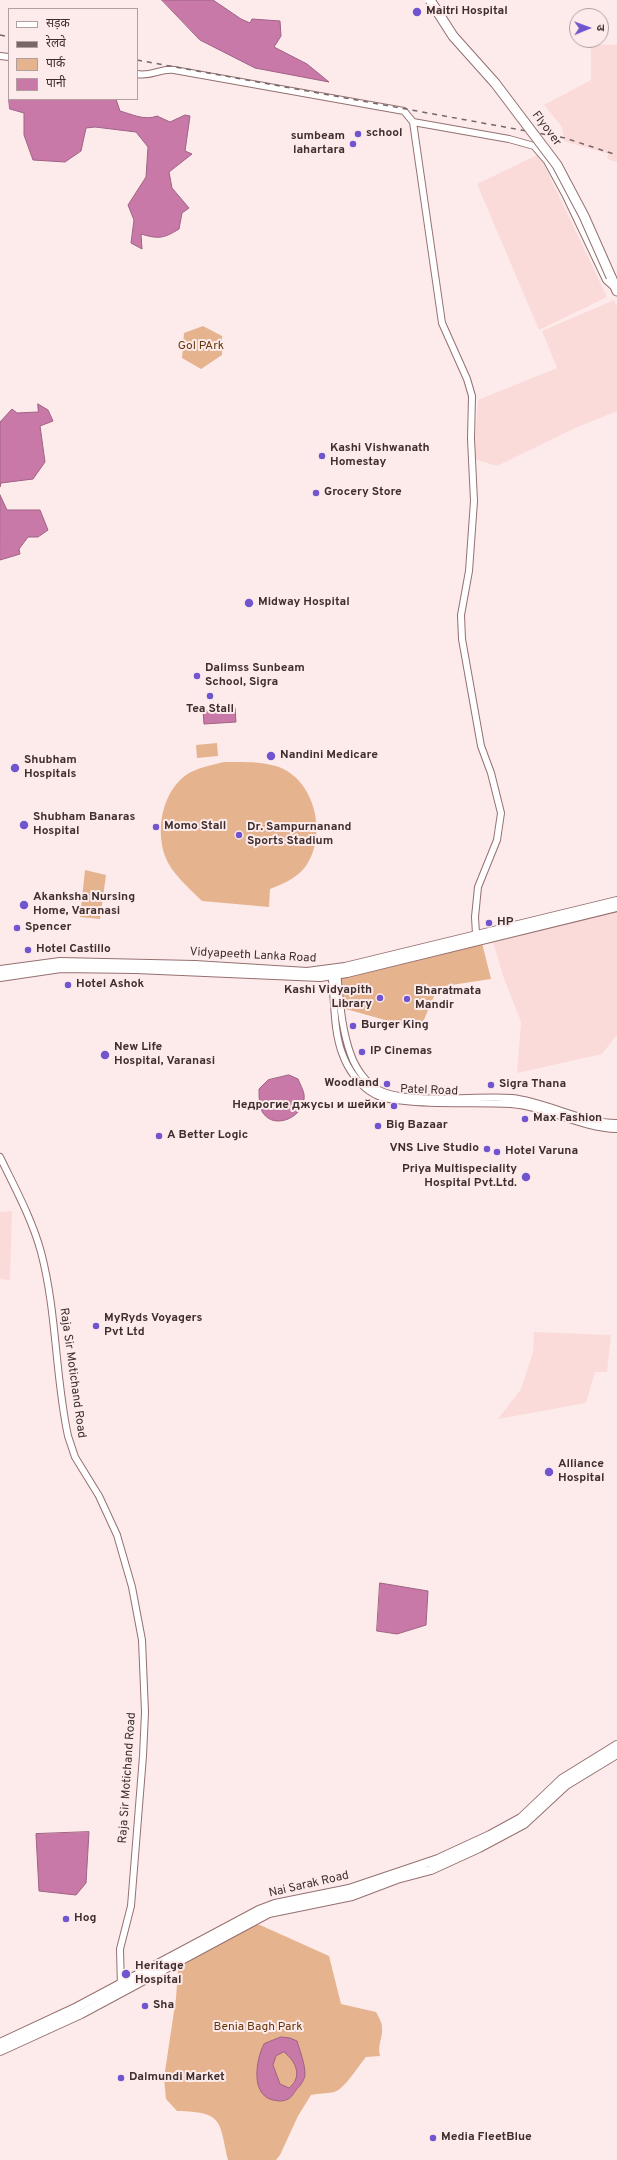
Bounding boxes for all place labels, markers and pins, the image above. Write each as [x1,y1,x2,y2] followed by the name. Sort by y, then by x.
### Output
[426,5,508,19] place label: Maitri Hospital
[411,6,423,18] marker: Maitri Hospital
[366,127,403,141] place label: school
[353,129,363,139] marker: school
[291,130,345,158] place label: sumbeam lahartara
[348,139,358,149] marker: sumbeam lahartara
[330,442,430,470] place label: Kashi Vishwanath Homestay
[317,451,327,461] marker: Kashi Vishwanath Homestay
[324,486,402,500] place label: Grocery Store
[311,488,321,498] marker: Grocery Store
[258,596,350,610] place label: Midway Hospital
[243,597,255,609] marker: Midway Hospital
[205,662,305,690] place label: Dalimss Sunbeam School, Sigra
[192,671,202,681] marker: Dalimss Sunbeam School, Sigra
[205,691,215,701] marker: Tea Stall
[186,703,234,717] place label: Tea Stall
[280,749,378,763] place label: Nandini Medicare
[265,750,277,762] marker: Nandini Medicare
[24,754,77,782] place label: Shubham Hospitals
[9,762,21,774] marker: Shubham Hospitals
[33,811,135,839] place label: Shubham Banaras Hospital
[18,819,30,831] marker: Shubham Banaras Hospital
[164,820,226,834] place label: Momo Stall
[247,821,352,849] place label: Dr. Sampurnanand Sports Stadium
[151,822,161,832] marker: Momo Stall
[234,830,244,840] marker: Dr. Sampurnanand Sports Stadium
[33,891,135,919] place label: Akanksha Nursing Home, Varanasi
[18,899,30,911] marker: Akanksha Nursing Home, Varanasi
[497,916,513,930] place label: HP
[484,918,494,928] marker: HP
[25,921,71,935] place label: Spencer
[12,923,22,933] marker: Spencer
[36,943,111,957] place label: Hotel Castillo
[23,945,33,955] marker: Hotel Castillo
[76,978,144,992] place label: Hotel Ashok
[63,980,73,990] marker: Hotel Ashok
[284,984,372,1012] place label: Kashi Vidyapith Library
[415,985,481,1013] place label: Bharatmata Mandir
[375,993,385,1003] marker: Kashi Vidyapith Library
[402,994,412,1004] marker: Bharatmata Mandir
[361,1019,429,1033] place label: Burger King
[348,1021,358,1031] marker: Burger King
[114,1041,215,1069] place label: New Life Hospital, Varanasi
[370,1045,432,1059] place label: IP Cinemas
[357,1047,367,1057] marker: IP Cinemas
[99,1049,111,1061] marker: New Life Hospital, Varanasi
[324,1077,379,1091] place label: Woodland
[499,1078,566,1092] place label: Sigra Thana
[382,1079,392,1089] marker: Woodland
[486,1080,496,1090] marker: Sigra Thana
[232,1099,386,1113] place label: Недрогие джусы и шейки
[389,1101,399,1111] marker: Недрогие джусы и шейки
[533,1112,602,1126] place label: Max Fashion
[520,1114,530,1124] marker: Max Fashion
[386,1119,448,1133] place label: Big Bazaar
[373,1121,383,1131] marker: Big Bazaar
[167,1129,248,1143] place label: A Better Logic
[154,1131,164,1141] marker: A Better Logic
[390,1142,479,1156] place label: VNS Live Studio
[482,1144,492,1154] marker: VNS Live Studio
[505,1145,578,1159] place label: Hotel Varuna
[492,1147,502,1157] marker: Hotel Varuna
[402,1163,517,1191] place label: Priya Multispeciality Hospital Pvt.Ltd.
[520,1171,532,1183] marker: Priya Multispeciality Hospital Pvt.Ltd.
[104,1312,202,1340] place label: MyRyds Voyagers Pvt Ltd
[91,1321,101,1331] marker: MyRyds Voyagers Pvt Ltd
[558,1458,604,1486] place label: Alliance Hospital
[543,1466,555,1478] marker: Alliance Hospital
[74,1912,96,1926] place label: Hog
[61,1914,71,1924] marker: Hog
[135,1960,184,1988] place label: Heritage Hospital
[120,1968,132,1980] marker: Heritage Hospital
[153,1999,174,2013] place label: Sha
[140,2001,150,2011] marker: Sha
[129,2071,225,2085] place label: Dalmundi Market
[116,2073,126,2083] marker: Dalmundi Market
[441,2131,532,2145] place label: Media FleetBlue
[428,2133,438,2143] marker: Media FleetBlue

